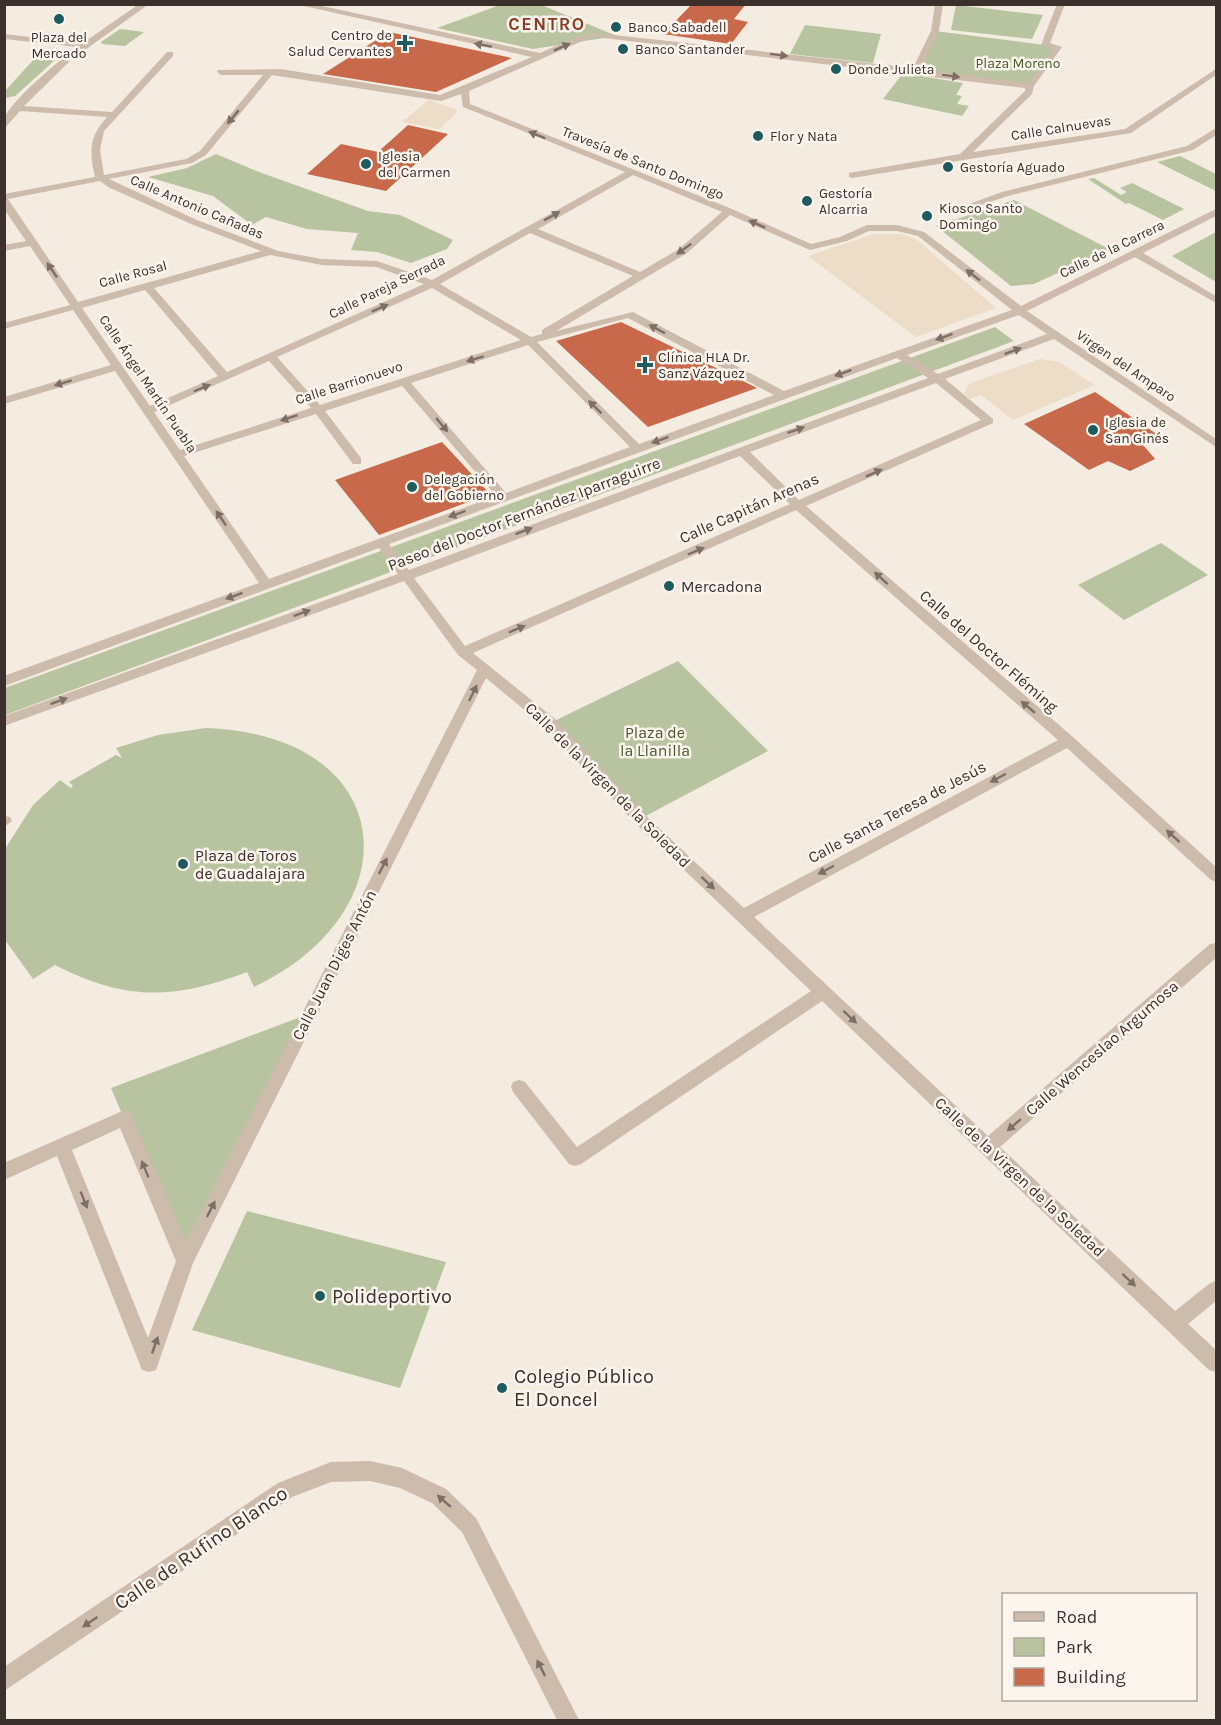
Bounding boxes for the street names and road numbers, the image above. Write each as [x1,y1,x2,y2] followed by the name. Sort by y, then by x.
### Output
[1010,112,1112,144] street label: Calle Calnuevas
[559,123,727,203] street label: Travesía de Santo Domingo
[128,171,266,243] street label: Calle Antonio Cañadas
[1057,216,1167,282] street label: Calle de la Carrera
[326,251,448,323] street label: Calle Pareja Serrada
[97,257,169,291] street label: Calle Rosal
[95,311,201,456] street label: Calle Ángel Martín Puebla
[1073,326,1179,406] street label: Virgen del Amparo
[293,358,405,408] street label: Calle Barrionuevo
[385,453,663,575] street label: Paseo del Doctor Fernández Iparraguirre
[676,469,822,547] street label: Calle Capitán Arenas
[916,586,1062,716] street label: Calle del Doctor Fléming
[522,699,694,871] street label: Calle de la Virgen de la Soledad
[805,757,989,867] street label: Calle Santa Teresa de Jesús
[288,887,380,1043] street label: Calle Juan Diges Antón
[1022,976,1182,1120] street label: Calle Wenceslao Argumosa
[931,1093,1109,1261] street label: Calle de la Virgen de la Soledad
[110,1482,292,1614] street label: Calle de Rufino Blanco

